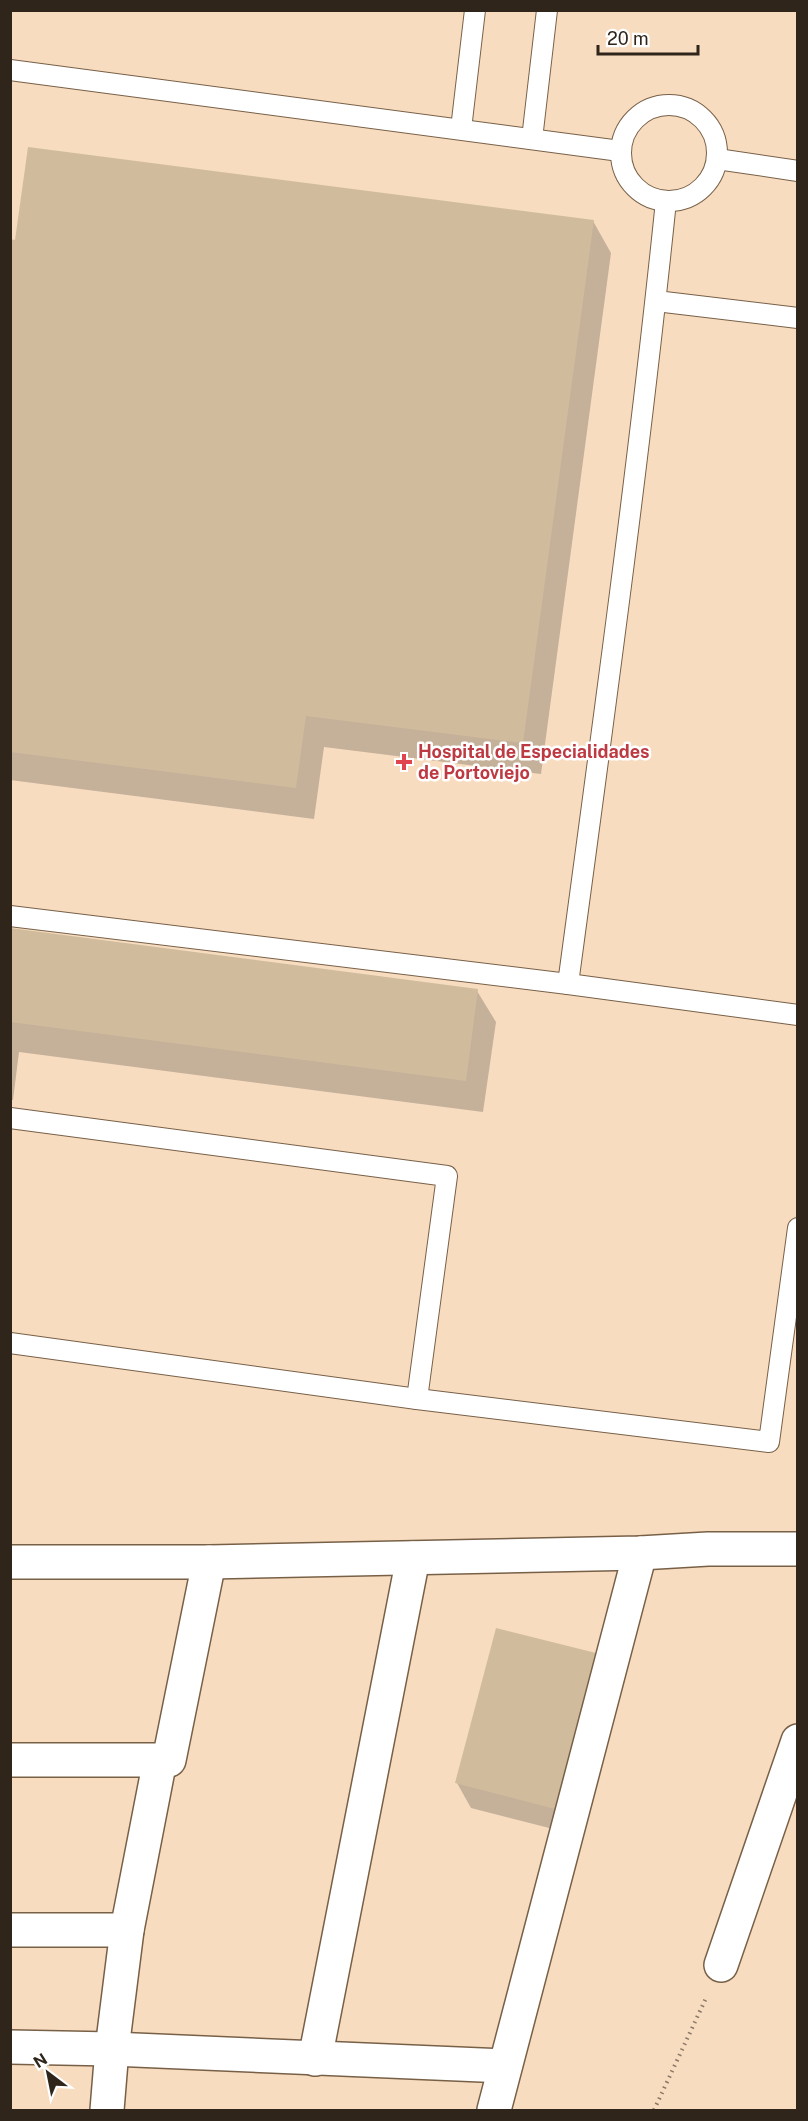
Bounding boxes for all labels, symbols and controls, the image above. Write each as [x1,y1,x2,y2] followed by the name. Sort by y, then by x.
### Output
[598,18,698,56] scale bar
[607,28,649,49] text: 20 m
[418,741,650,783] place label: Hospital de Especialidades de Portoviejo
[395,753,413,771] marker: Hospital de Especialidades de Portoviejo
[18,2043,78,2103] north arrow
[30,2049,51,2072] text: N

